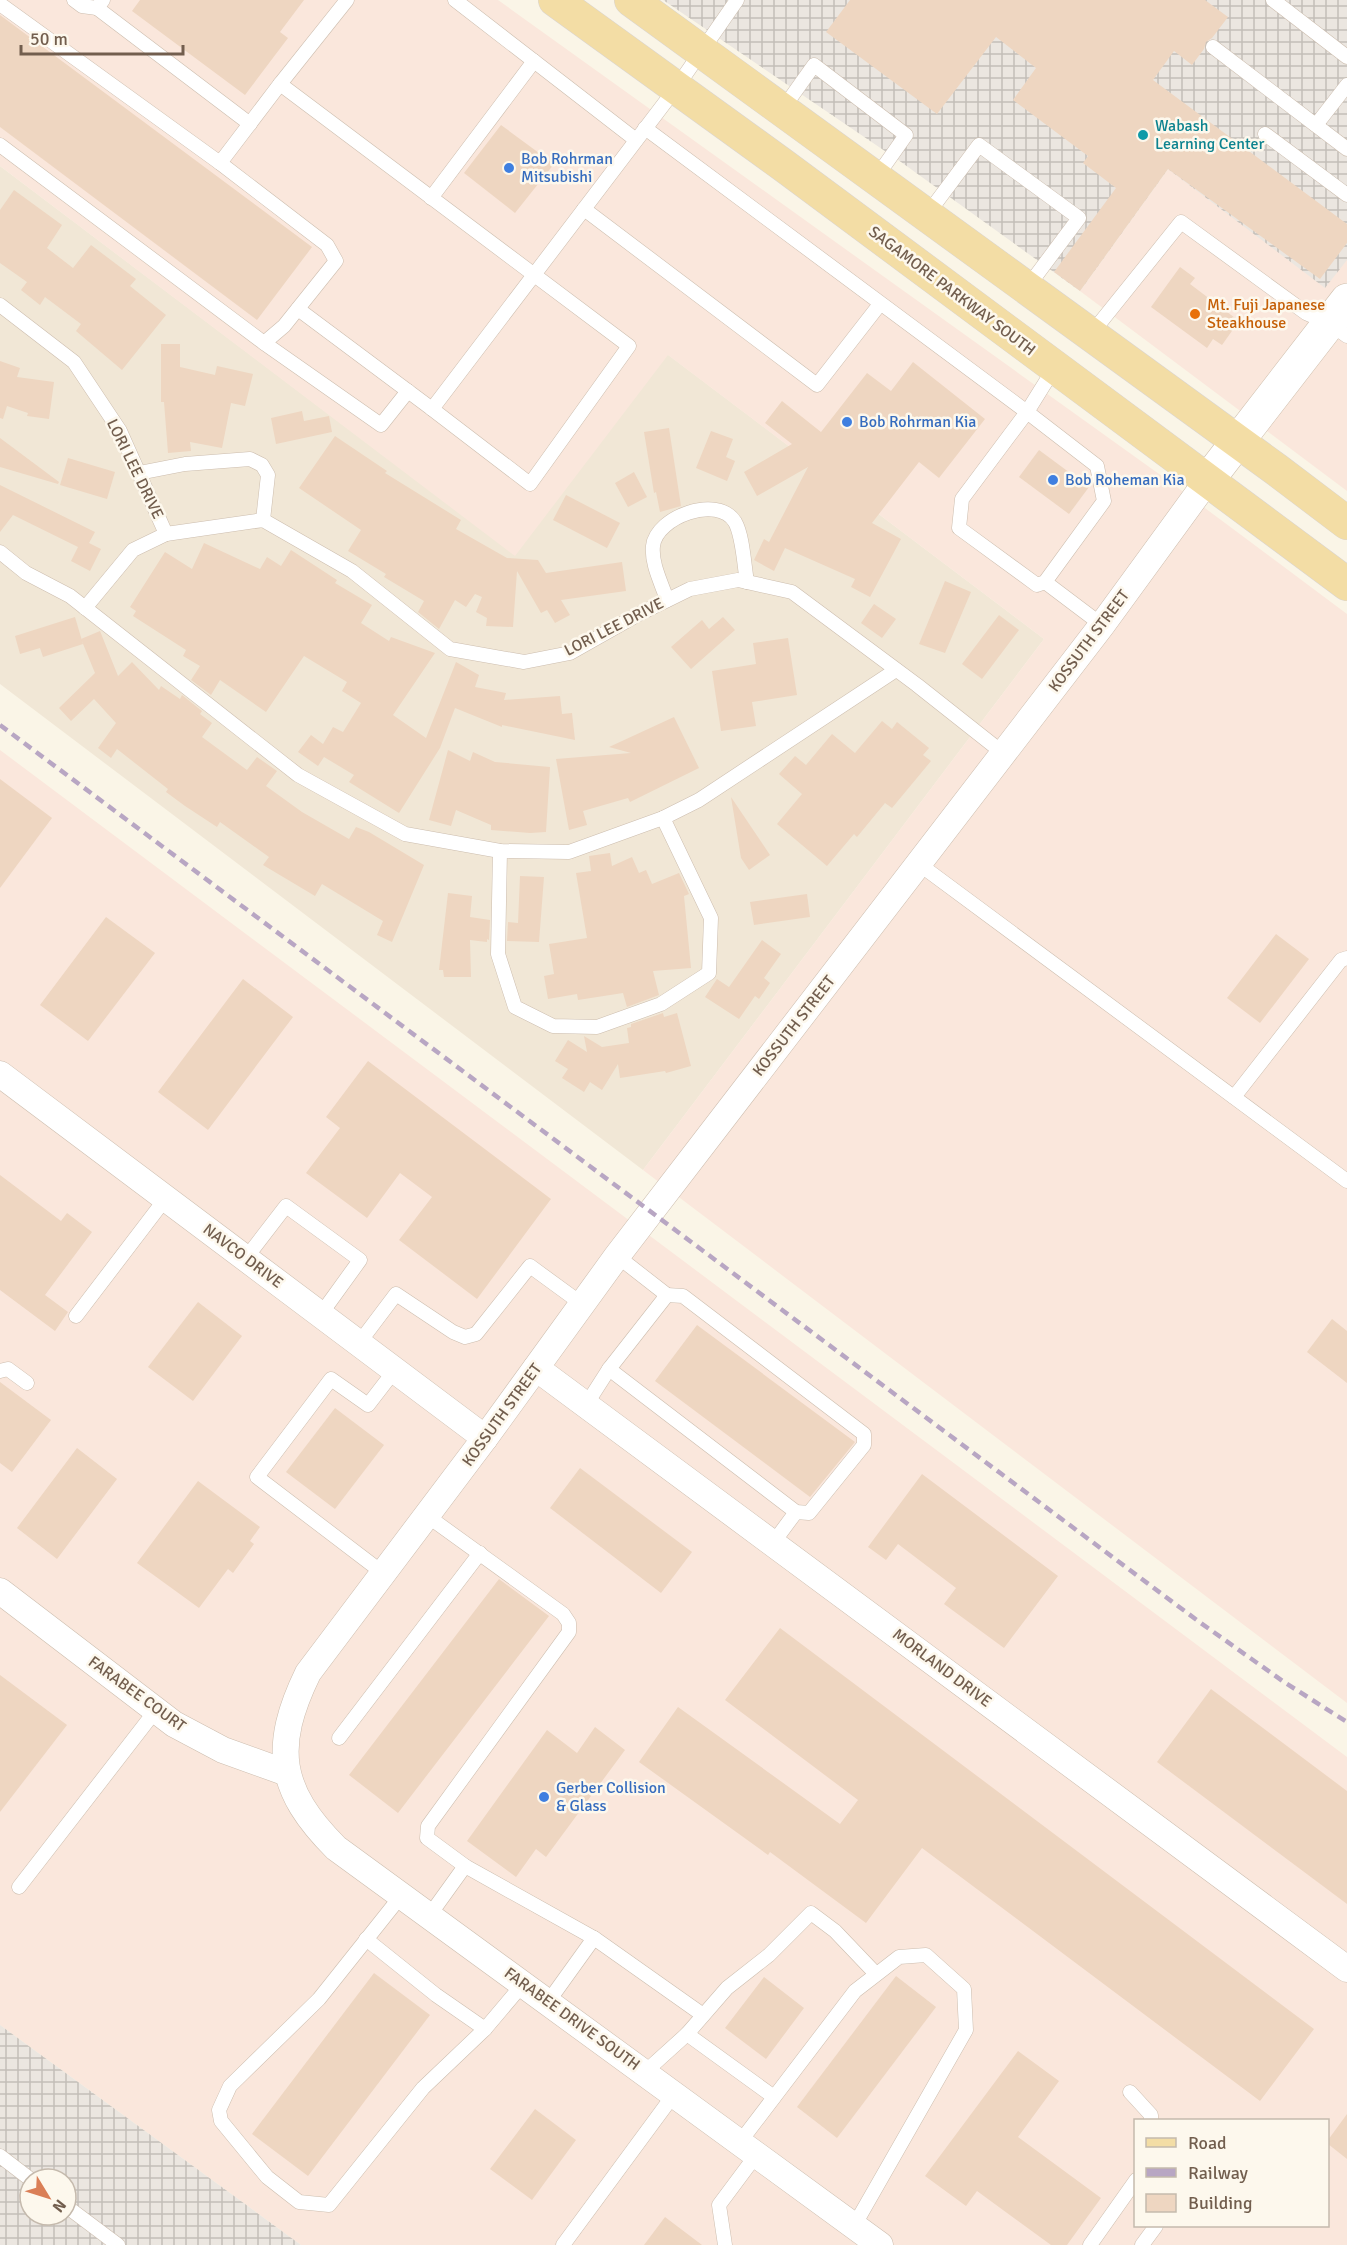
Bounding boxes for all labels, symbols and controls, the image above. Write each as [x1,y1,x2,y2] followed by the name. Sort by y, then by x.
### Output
[21,18,183,56] scale bar
[30,28,68,50] text: 50 m
[1155,116,1264,154] place label: Wabash Learning Center
[1136,128,1150,142] marker: Wabash Learning Center
[521,149,613,187] place label: Bob Rohrman Mitsubishi
[502,161,516,175] marker: Bob Rohrman Mitsubishi
[865,222,1039,360] street label: SAGAMORE PARKWAY SOUTH
[1207,295,1325,333] place label: Mt. Fuji Japanese Steakhouse
[1188,307,1202,321] marker: Mt. Fuji Japanese Steakhouse
[859,412,976,432] place label: Bob Rohrman Kia
[840,415,854,429] marker: Bob Rohrman Kia
[102,416,168,522] street label: LORI LEE DRIVE
[1065,470,1185,490] place label: Bob Roheman Kia
[1046,473,1060,487] marker: Bob Roheman Kia
[1044,586,1134,696] street label: KOSSUTH STREET
[561,593,667,661] street label: LORI LEE DRIVE
[748,971,840,1080] street label: KOSSUTH STREET
[199,1219,287,1293] street label: NAVCO DRIVE
[458,1359,546,1470] street label: KOSSUTH STREET
[889,1624,995,1712] street label: MORLAND DRIVE
[84,1652,190,1736] street label: FARABEE COURT
[556,1778,666,1816] place label: Gerber Collision & Glass
[537,1790,551,1804] marker: Gerber Collision & Glass
[500,1963,644,2075] street label: FARABEE DRIVE SOUTH
[1134,2119,1329,2227] legend
[1188,2132,1227,2154] text: Road
[1188,2162,1249,2184] text: Railway
[18,2167,78,2227] north arrow
[1188,2192,1252,2214] text: Building
[48,2195,70,2216] text: N

